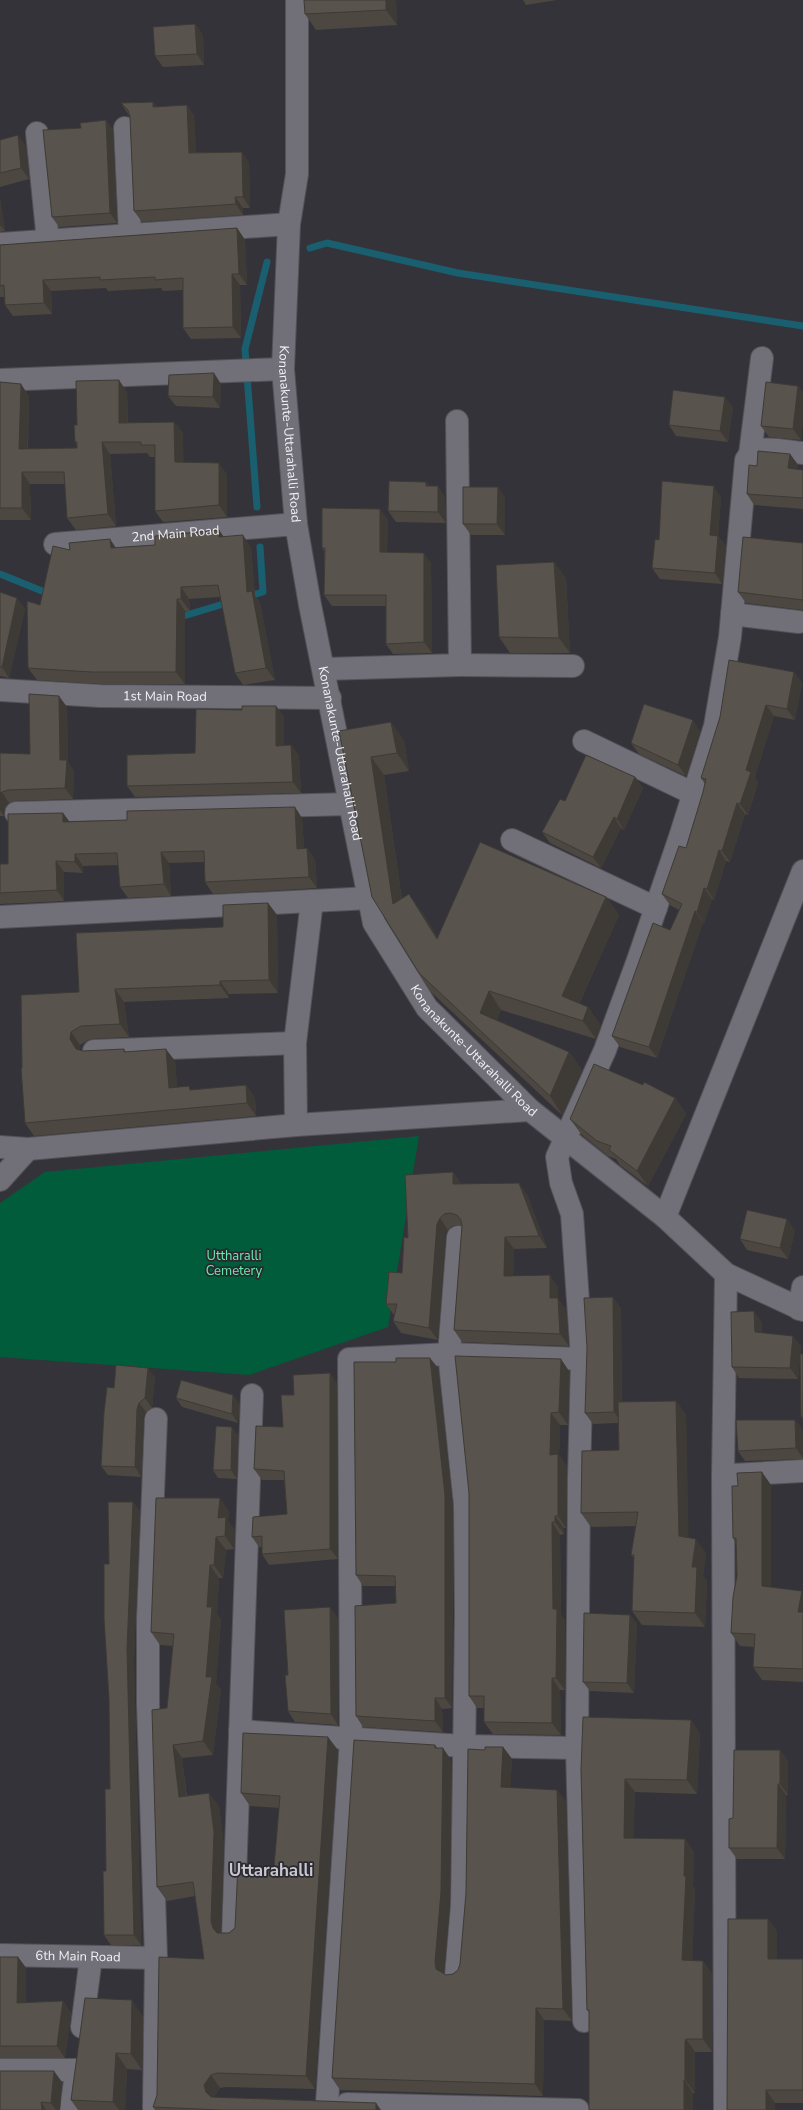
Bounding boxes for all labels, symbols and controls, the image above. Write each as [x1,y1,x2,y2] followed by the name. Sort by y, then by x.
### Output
[274,345,305,523] street label: Konanakunte-Uttarahalli Road
[131,521,220,547] street label: 2nd Main Road
[314,665,366,842] street label: Konanakunte-Uttarahalli Road
[123,687,207,706] street label: 1st Main Road
[406,981,541,1121] street label: Konanakunte-Uttarahalli Road
[206,1247,262,1280] park label: Uttharalli Cemetery
[229,1859,313,1882] district label: Uttarahalli
[35,1947,121,1966] street label: 6th Main Road

